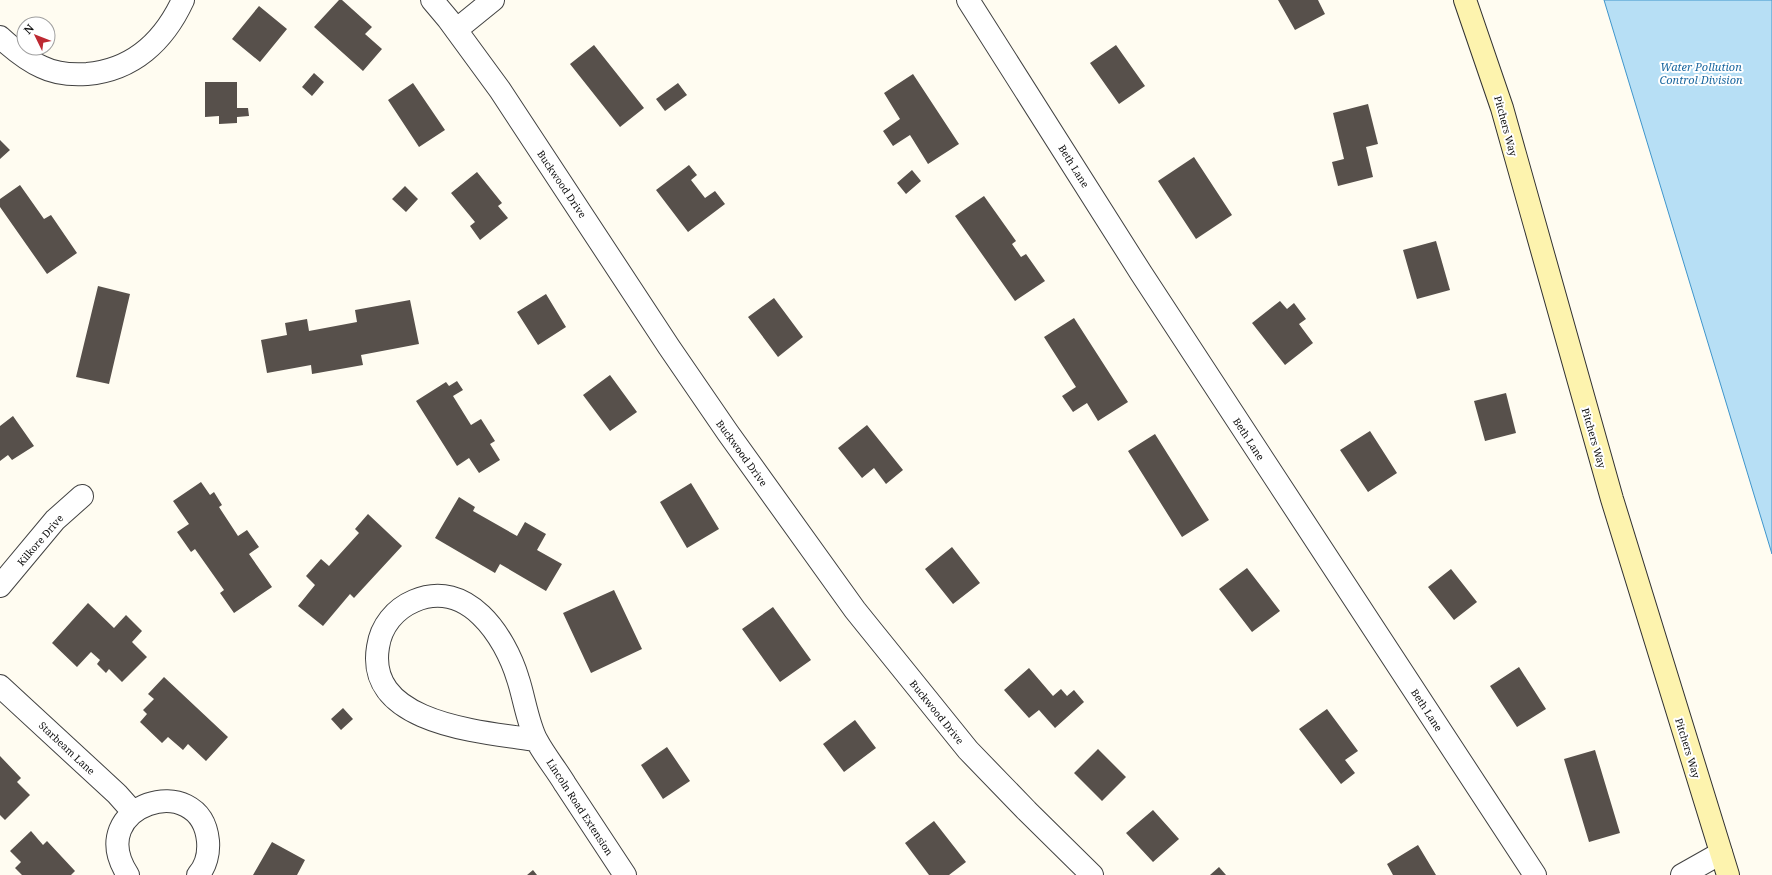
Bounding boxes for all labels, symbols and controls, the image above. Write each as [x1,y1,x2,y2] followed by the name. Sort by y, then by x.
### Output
[16,16,56,56] north arrow
[20,20,37,37] text: N
[1659,59,1743,87] water label: Water Pollution Control Division
[1491,94,1521,158] street label: Pitchers Way
[1055,142,1093,190] street label: Beth Lane
[534,147,590,221] street label: Buckwood Drive
[1579,406,1609,470] street label: Pitchers Way
[1230,415,1268,463] street label: Beth Lane
[713,417,771,489] street label: Buckwood Drive
[14,511,66,569] street label: Kilkore Drive
[907,677,967,747] street label: Buckwood Drive
[1408,686,1446,734] street label: Beth Lane
[1672,716,1704,780] street label: Pitchers Way
[36,718,98,778] street label: Starbeam Lane
[543,756,617,859] street label: Lincoln Road Extension

